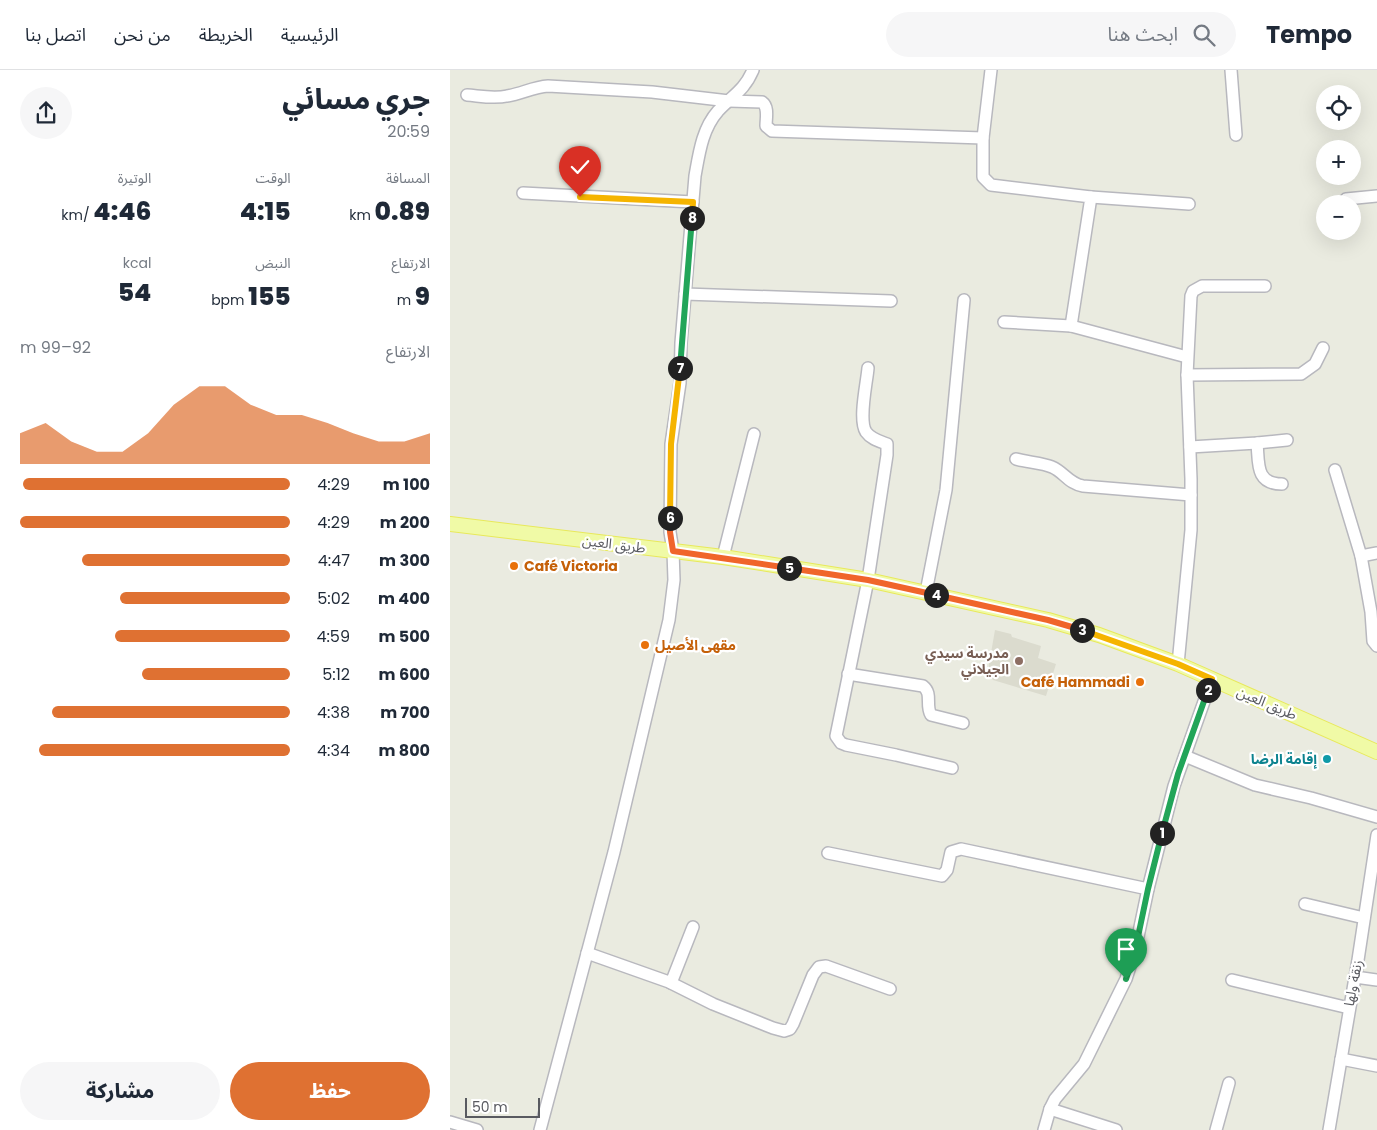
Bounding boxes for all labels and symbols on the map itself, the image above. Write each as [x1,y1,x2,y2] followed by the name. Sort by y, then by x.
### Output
[559,146,601,197] pin
[680,206,704,230] pin: 8
[668,356,692,380] pin: 7
[658,506,682,530] pin: 6
[581,530,647,558] street label: طريق العين
[524,556,618,576] place label: Café Victoria
[776,556,802,580] pin: 5
[508,560,520,572] marker: Café Victoria
[924,582,948,608] pin: 4
[1070,618,1094,642] pin: 3
[655,635,736,655] place label: مقهى الأصيل
[639,639,651,651] marker: مقهى الأصيل
[925,643,1009,680] place label: مدرسة سيدي الجيلاني
[1013,655,1025,667] marker: مدرسة سيدي الجيلاني
[1021,672,1130,692] place label: Café Hammadi
[1134,676,1146,688] marker: Café Hammadi
[1196,678,1220,702] pin: 2
[1234,681,1300,725] street label: طريق العين
[1251,749,1318,769] place label: إقامة الرضا
[1321,753,1333,765] marker: إقامة الرضا
[1150,820,1174,846] pin: 1
[1105,928,1147,979] pin
[1339,958,1367,1008] street label: زنقة ولها
[465,1095,540,1118] scale bar

